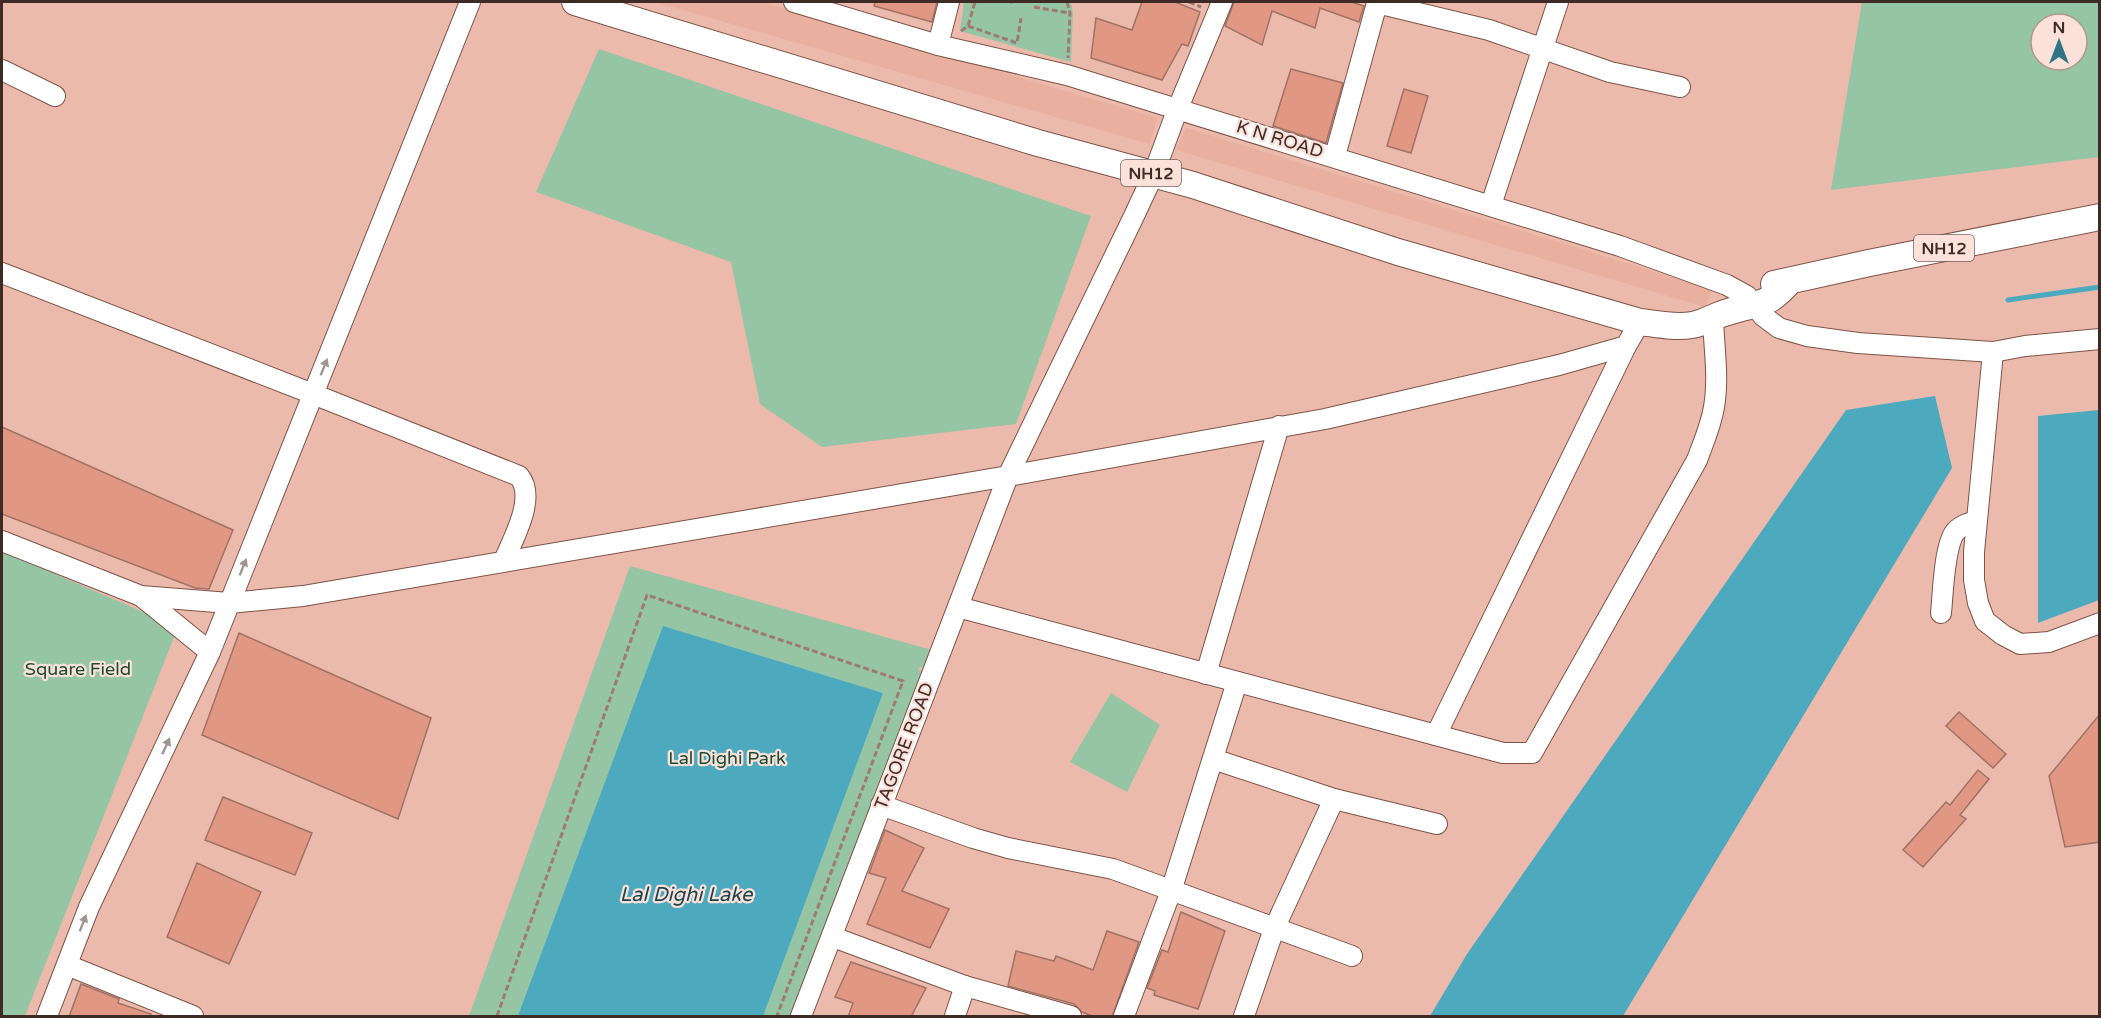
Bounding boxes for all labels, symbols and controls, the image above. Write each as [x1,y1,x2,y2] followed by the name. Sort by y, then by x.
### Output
[2029,12,2089,72] north arrow
[2053,18,2065,38] text: N
[1234,115,1326,163] street label: K N ROAD
[1121,160,1181,186] road number: NH12
[1914,235,1974,261] road number: NH12
[319,357,329,375] one-way arrow
[239,558,248,576] one-way arrow
[25,658,131,680] park label: Square Field
[870,679,938,813] street label: TAGORE ROAD
[161,737,170,754] one-way arrow
[668,747,786,769] park label: Lal Dighi Park
[620,883,754,907] water label: Lal Dighi Lake
[78,913,88,931] one-way arrow

